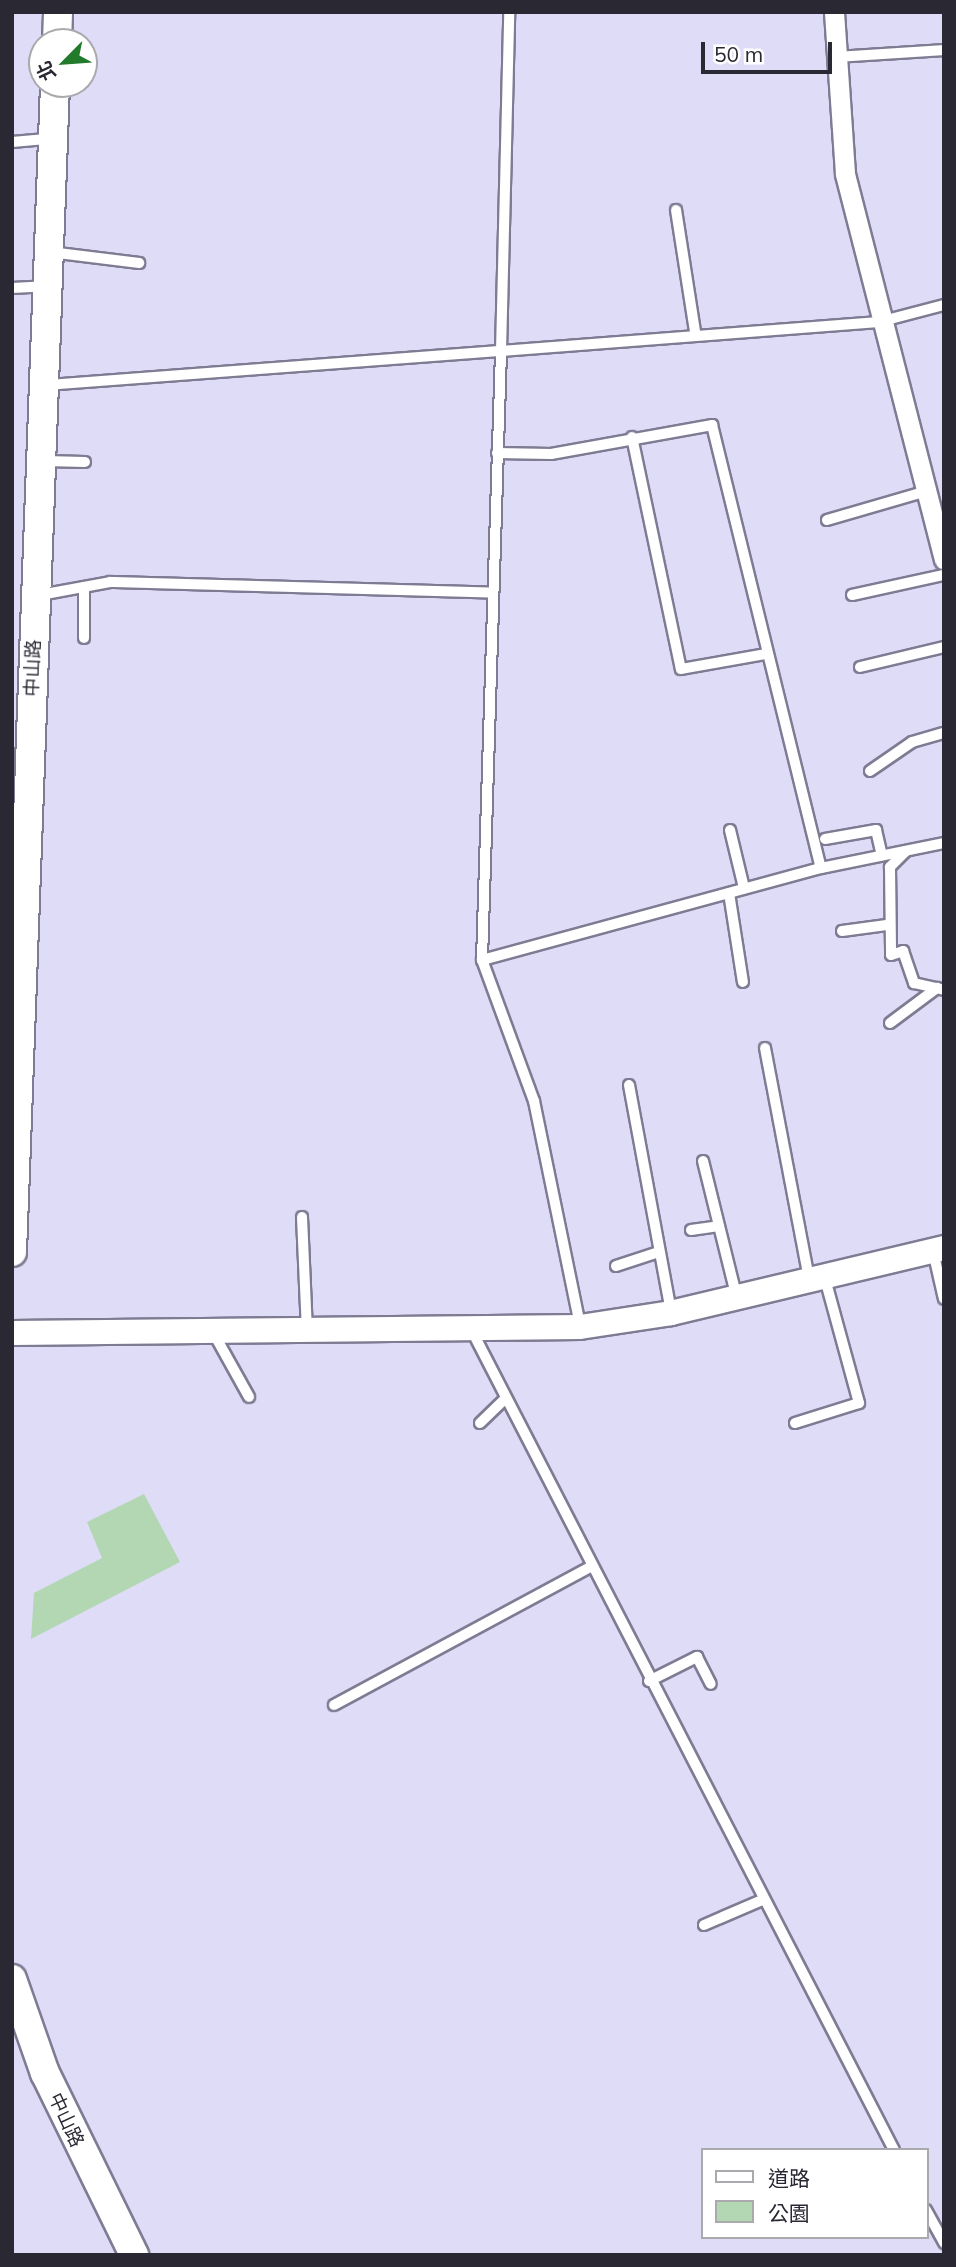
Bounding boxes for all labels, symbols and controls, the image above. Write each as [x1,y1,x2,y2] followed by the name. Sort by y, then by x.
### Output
[28,28,98,98] north arrow
[704,28,835,72] scale bar
[714,41,763,67] text: 50 m
[31,57,61,85] text: 北
[21,639,45,697] street label: 中山路
[44,2089,88,2151] street label: 中山路
[701,2148,928,2239] legend
[768,2165,810,2191] text: 道路
[768,2200,810,2226] text: 公園

